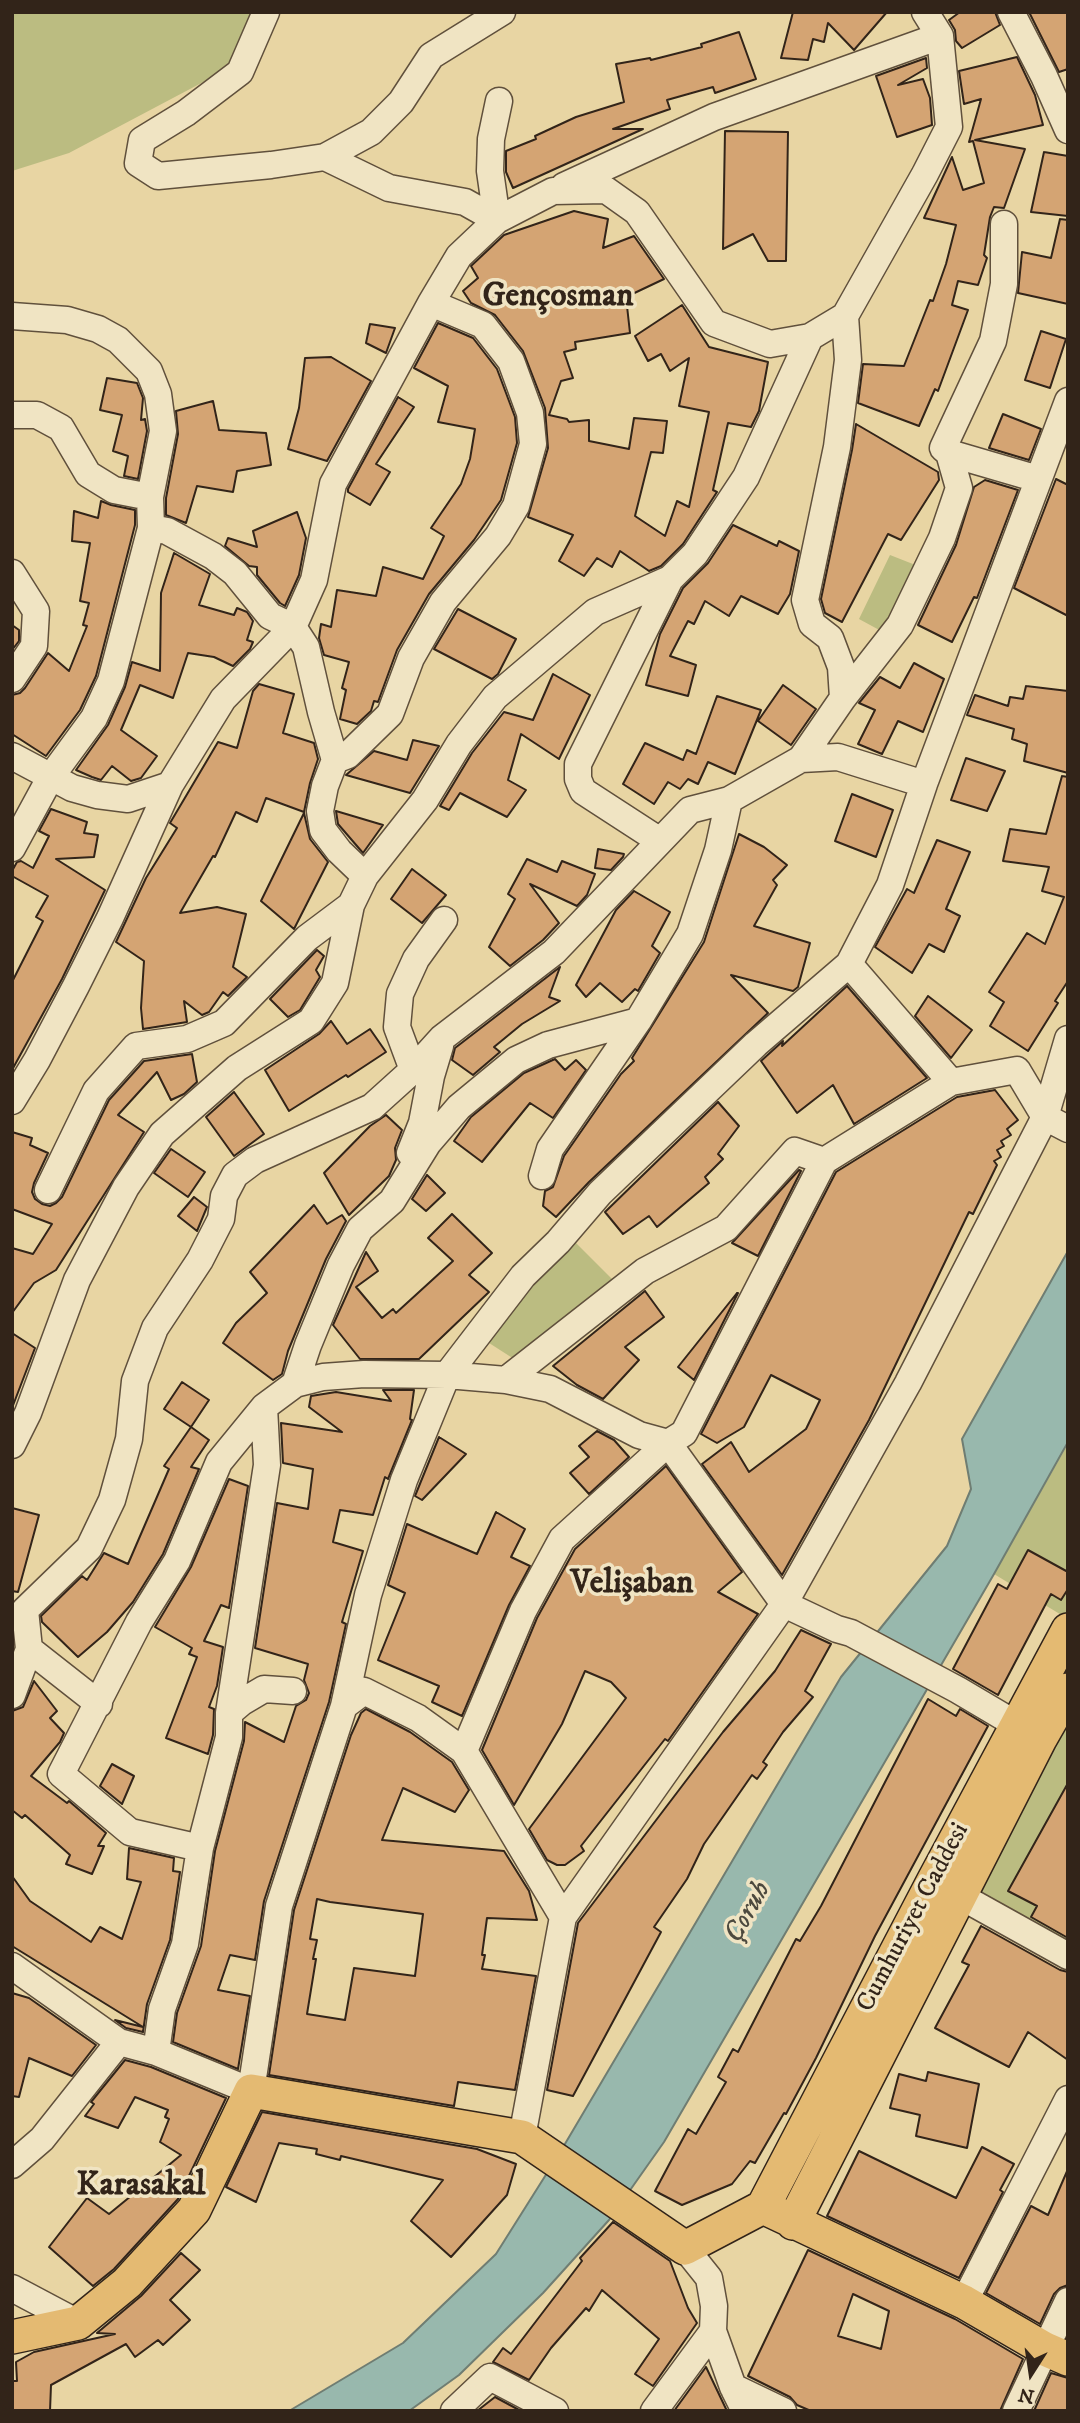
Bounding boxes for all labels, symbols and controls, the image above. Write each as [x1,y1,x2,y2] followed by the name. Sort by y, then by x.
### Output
[482,278,634,318] district label: Gençosman
[571,1565,693,1605] district label: Velişaban
[851,1818,977,2018] street label: Cumhuriyet Caddesi
[719,1876,779,1950] water label: Çoruh
[77,2167,205,2207] district label: Karasakal
[996,2339,1066,2409] north arrow
[1017,2382,1037,2408] text: N

